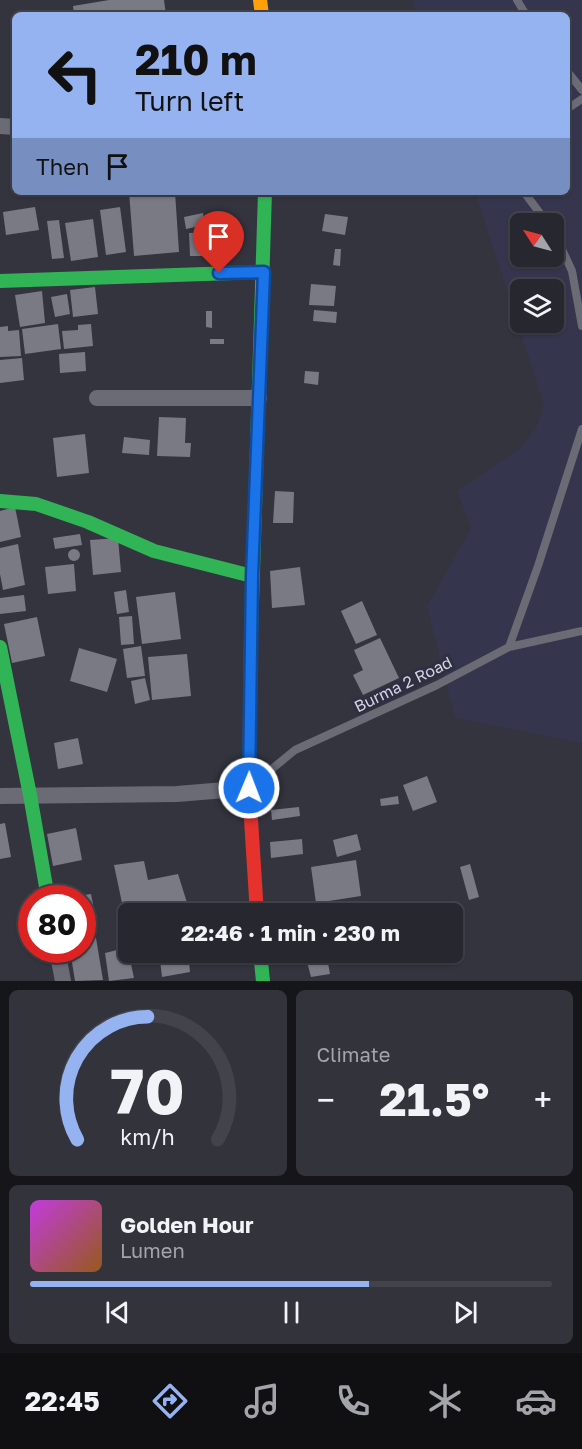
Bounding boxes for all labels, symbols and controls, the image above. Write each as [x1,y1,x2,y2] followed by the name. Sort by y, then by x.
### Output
[135,34,257,84] text: 210 m
[36,36,114,114] icon: left
[135,85,244,117] text: Turn left
[101,150,134,183] icon: arrive
[36,153,89,180] text: Then
[193,211,244,273] pin
[510,213,564,267] north arrow
[510,213,564,333] map controls
[202,220,235,253] icon: arrive
[510,279,564,333] button: layers
[351,652,455,716] street label: Burma 2 Road
[217,756,281,820] position arrow
[18,885,96,963] speed limit sign: 80
[181,919,400,946] text: 22:46 · 1 min · 230 m
[317,1042,390,1066] text: Climate
[110,1053,185,1128] text: 70
[379,1072,489,1126] text: 21.5°
[317,1080,335,1119] text: −
[534,1080,552,1119] text: +
[120,1124,175,1150] text: km/h
[120,1211,254,1238] text: Golden Hour
[120,1238,185,1262] text: Lumen
[101,1296,134,1329] icon: previous
[275,1296,308,1329] icon: pause
[449,1296,482,1329] icon: next
[149,1380,191,1422] icon: directions
[241,1380,283,1422] icon: music
[332,1380,374,1422] icon: phone
[424,1380,466,1422] icon: climate
[515,1380,557,1422] icon: car
[25,1385,100,1417] text: 22:45

